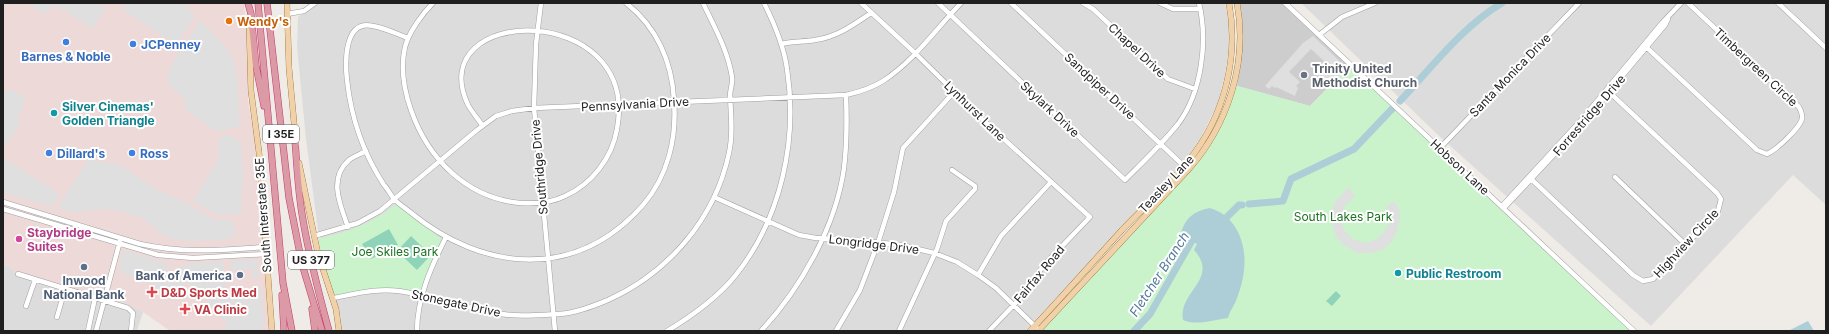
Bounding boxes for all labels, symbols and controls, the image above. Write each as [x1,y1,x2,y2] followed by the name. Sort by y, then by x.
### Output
[237,14,289,29] place label: Wendy's
[224,16,234,26] marker: Wendy's
[1105,20,1169,80] street label: Chapel Drive
[1711,24,1801,110] street label: Timbergreen Circle
[1466,30,1554,120] street label: Santa Monica Drive
[61,37,71,47] marker: Barnes & Noble
[141,37,202,52] place label: JCPenney
[128,39,138,49] marker: JCPenney
[21,49,111,64] place label: Barnes & Noble
[1062,49,1138,123] street label: Sandpiper Drive
[1312,61,1417,90] place label: Trinity United Methodist Church
[1299,70,1309,80] marker: Trinity United Methodist Church
[1550,71,1628,159] street label: Forrestridge Drive
[941,78,1009,144] street label: Lynhurst Lane
[1017,78,1083,140] street label: Skylark Drive
[581,94,689,114] street label: Pennsylvania Drive
[62,99,155,128] place label: Silver Cinemas' Golden Triangle
[49,108,59,118] marker: Silver Cinemas' Golden Triangle
[527,119,551,215] street label: Southridge Drive
[263,125,299,143] road number: I 35E
[1427,136,1493,198] street label: Hobson Lane
[57,146,106,161] place label: Dillard's
[140,146,169,161] place label: Ross
[44,148,54,158] marker: Dillard's
[127,148,137,158] marker: Ross
[1135,152,1197,216] street label: Teasley Lane
[252,157,274,273] street label: South Interstate 35E
[1650,206,1722,280] street label: Highview Circle
[1294,209,1393,224] park label: South Lakes Park
[27,225,91,254] place label: Staybridge Suites
[1126,228,1192,319] water label: Fletcher Branch
[828,231,920,257] street label: Longridge Drive
[14,234,24,244] marker: Staybridge Suites
[1010,242,1068,306] street label: Fairfax Road
[352,244,439,259] park label: Joe Skiles Park
[288,251,334,269] road number: US 377
[79,262,89,272] marker: Inwood National Bank
[1406,266,1502,281] place label: Public Restroom
[135,268,232,283] place label: Bank of America
[1393,268,1403,278] marker: Public Restroom
[235,270,245,280] marker: Bank of America
[44,273,125,302] place label: Inwood National Bank
[161,285,257,300] place label: D&D Sports Med
[146,286,158,298] marker: D&D Sports Med
[410,286,502,320] street label: Stonegate Drive
[194,302,247,317] place label: VA Clinic
[179,303,191,315] marker: VA Clinic

